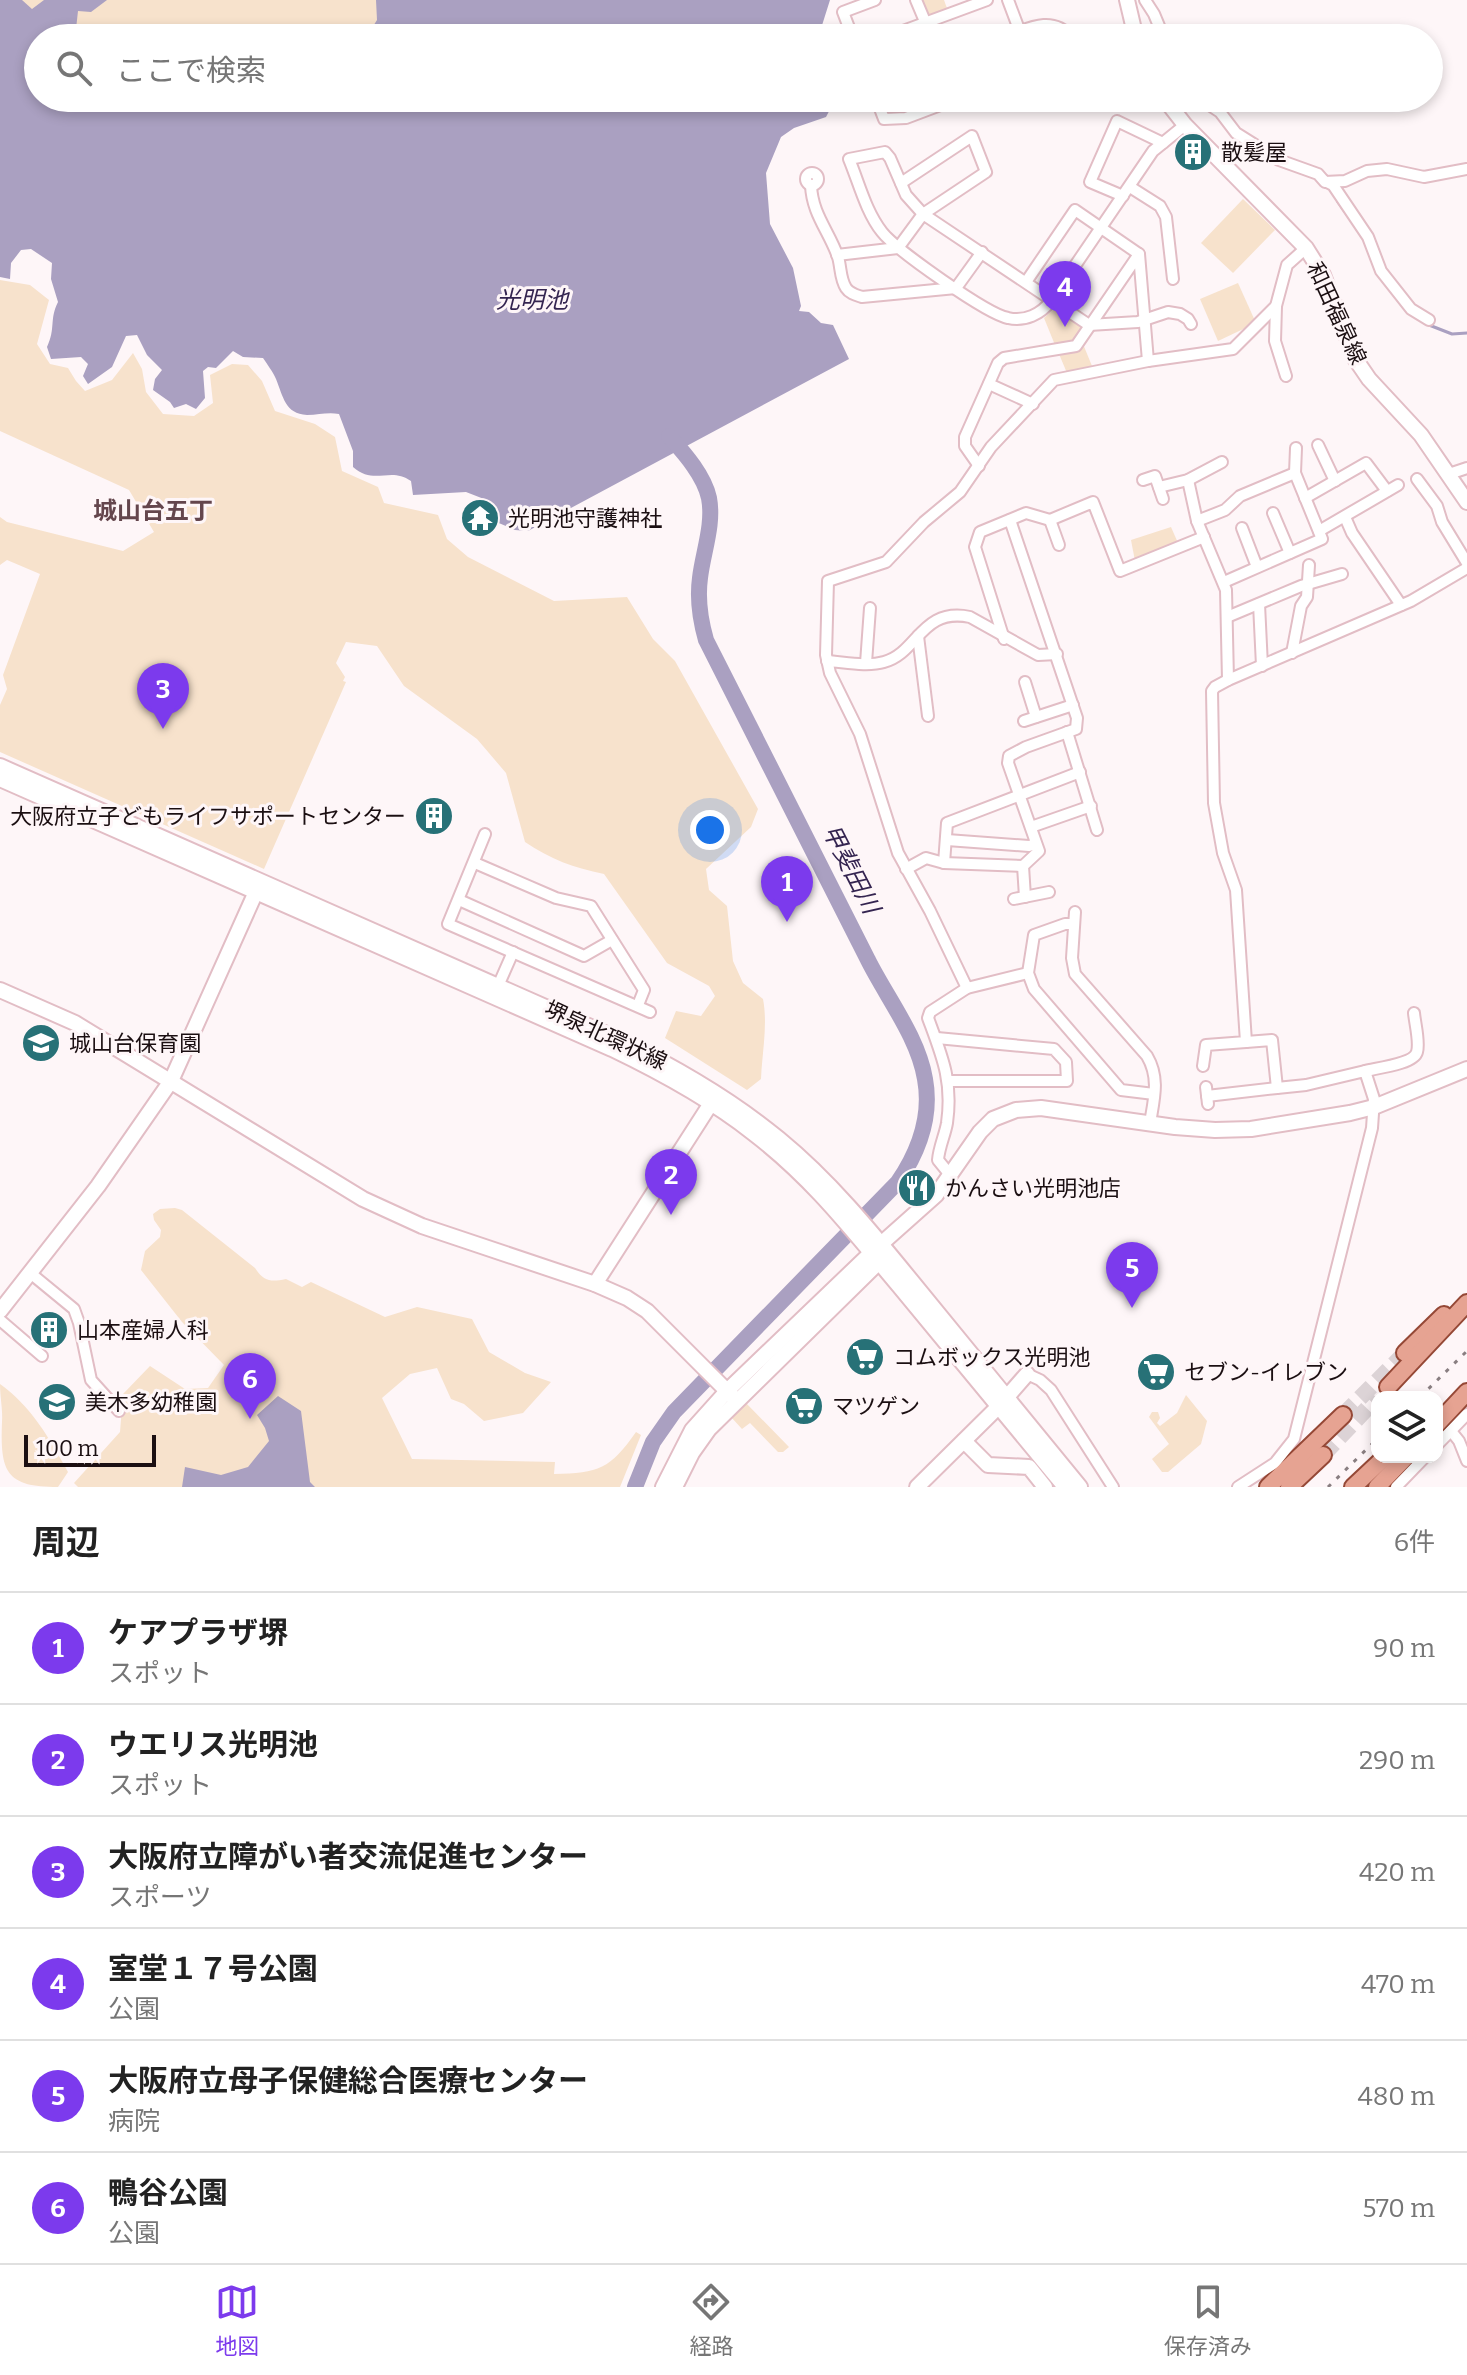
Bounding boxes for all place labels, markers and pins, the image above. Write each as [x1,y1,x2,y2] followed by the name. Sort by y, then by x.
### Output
[1172,131,1214,173] building icon: 散髪屋
[1221,139,1287,166] place label: 散髪屋
[1039,261,1091,327] pin: 4
[459,497,501,539] temple icon: 光明池守護神社
[508,505,662,532] place label: 光明池守護神社
[137,663,189,729] pin: 3
[413,795,455,837] building icon: 大阪府立子どもライフサポートセンター
[10,803,406,830] place label: 大阪府立子どもライフサポートセンター
[761,856,813,922] pin: 1
[20,1022,62,1064] school or university icon: 城山台保育園
[69,1030,201,1057] place label: 城山台保育園
[645,1149,697,1215] pin: 2
[896,1167,938,1209] restaurant icon: かんさい光明池店
[945,1175,1121,1202] place label: かんさい光明池店
[1106,1242,1158,1308] pin: 5
[28,1309,70,1351] building icon: 山本産婦人科
[77,1317,209,1344] place label: 山本産婦人科
[844,1336,886,1378] supermarket icon: コムボックス光明池
[893,1344,1090,1371] place label: コムボックス光明池
[1135,1351,1177,1393] supermarket icon: セブン-イレブン
[224,1353,276,1419] pin: 6
[1184,1359,1348,1386] place label: セブン-イレブン
[36,1381,78,1423] school or university icon: 美木多幼稚園
[783,1385,825,1427] supermarket icon: マツゲン
[85,1389,217,1416] place label: 美木多幼稚園
[832,1393,920,1420] place label: マツゲン

